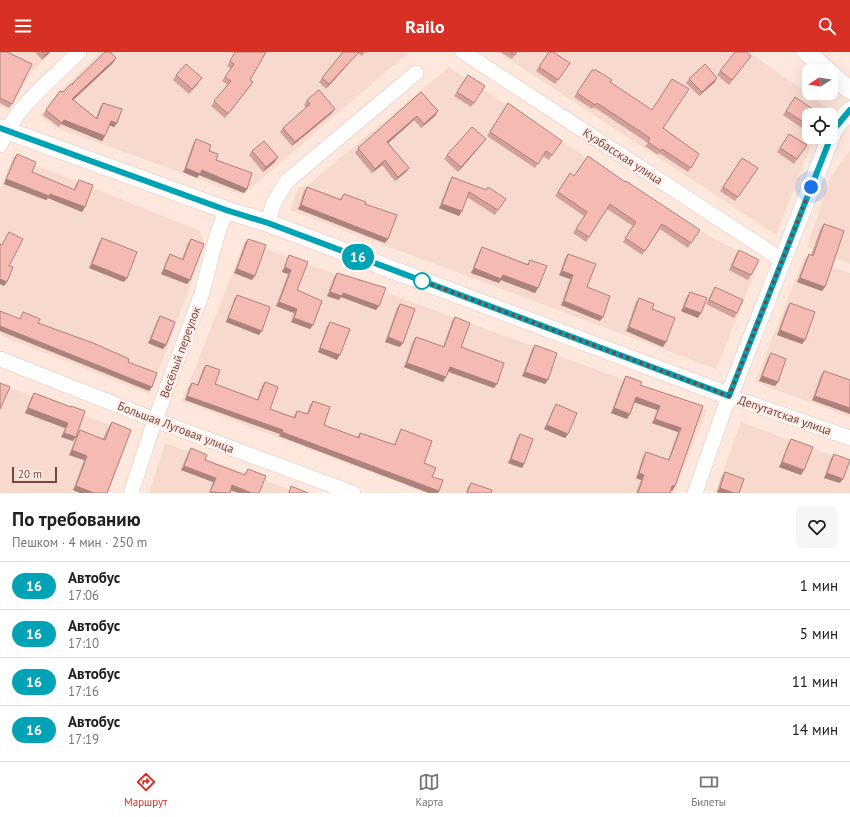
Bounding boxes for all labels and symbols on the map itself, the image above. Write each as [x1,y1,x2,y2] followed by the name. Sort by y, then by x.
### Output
[802,64,838,100] north arrow
[580,125,666,187] street label: Кузбасская улица
[801,177,821,197] your location
[340,244,376,270] line badge: 16
[413,272,431,290] unlabelled marker
[157,304,204,400] street label: Весёлый переулок
[736,392,834,438] street label: Депутатская улица
[116,398,236,456] street label: Большая Луговая улица
[12,465,57,484] scale bar

